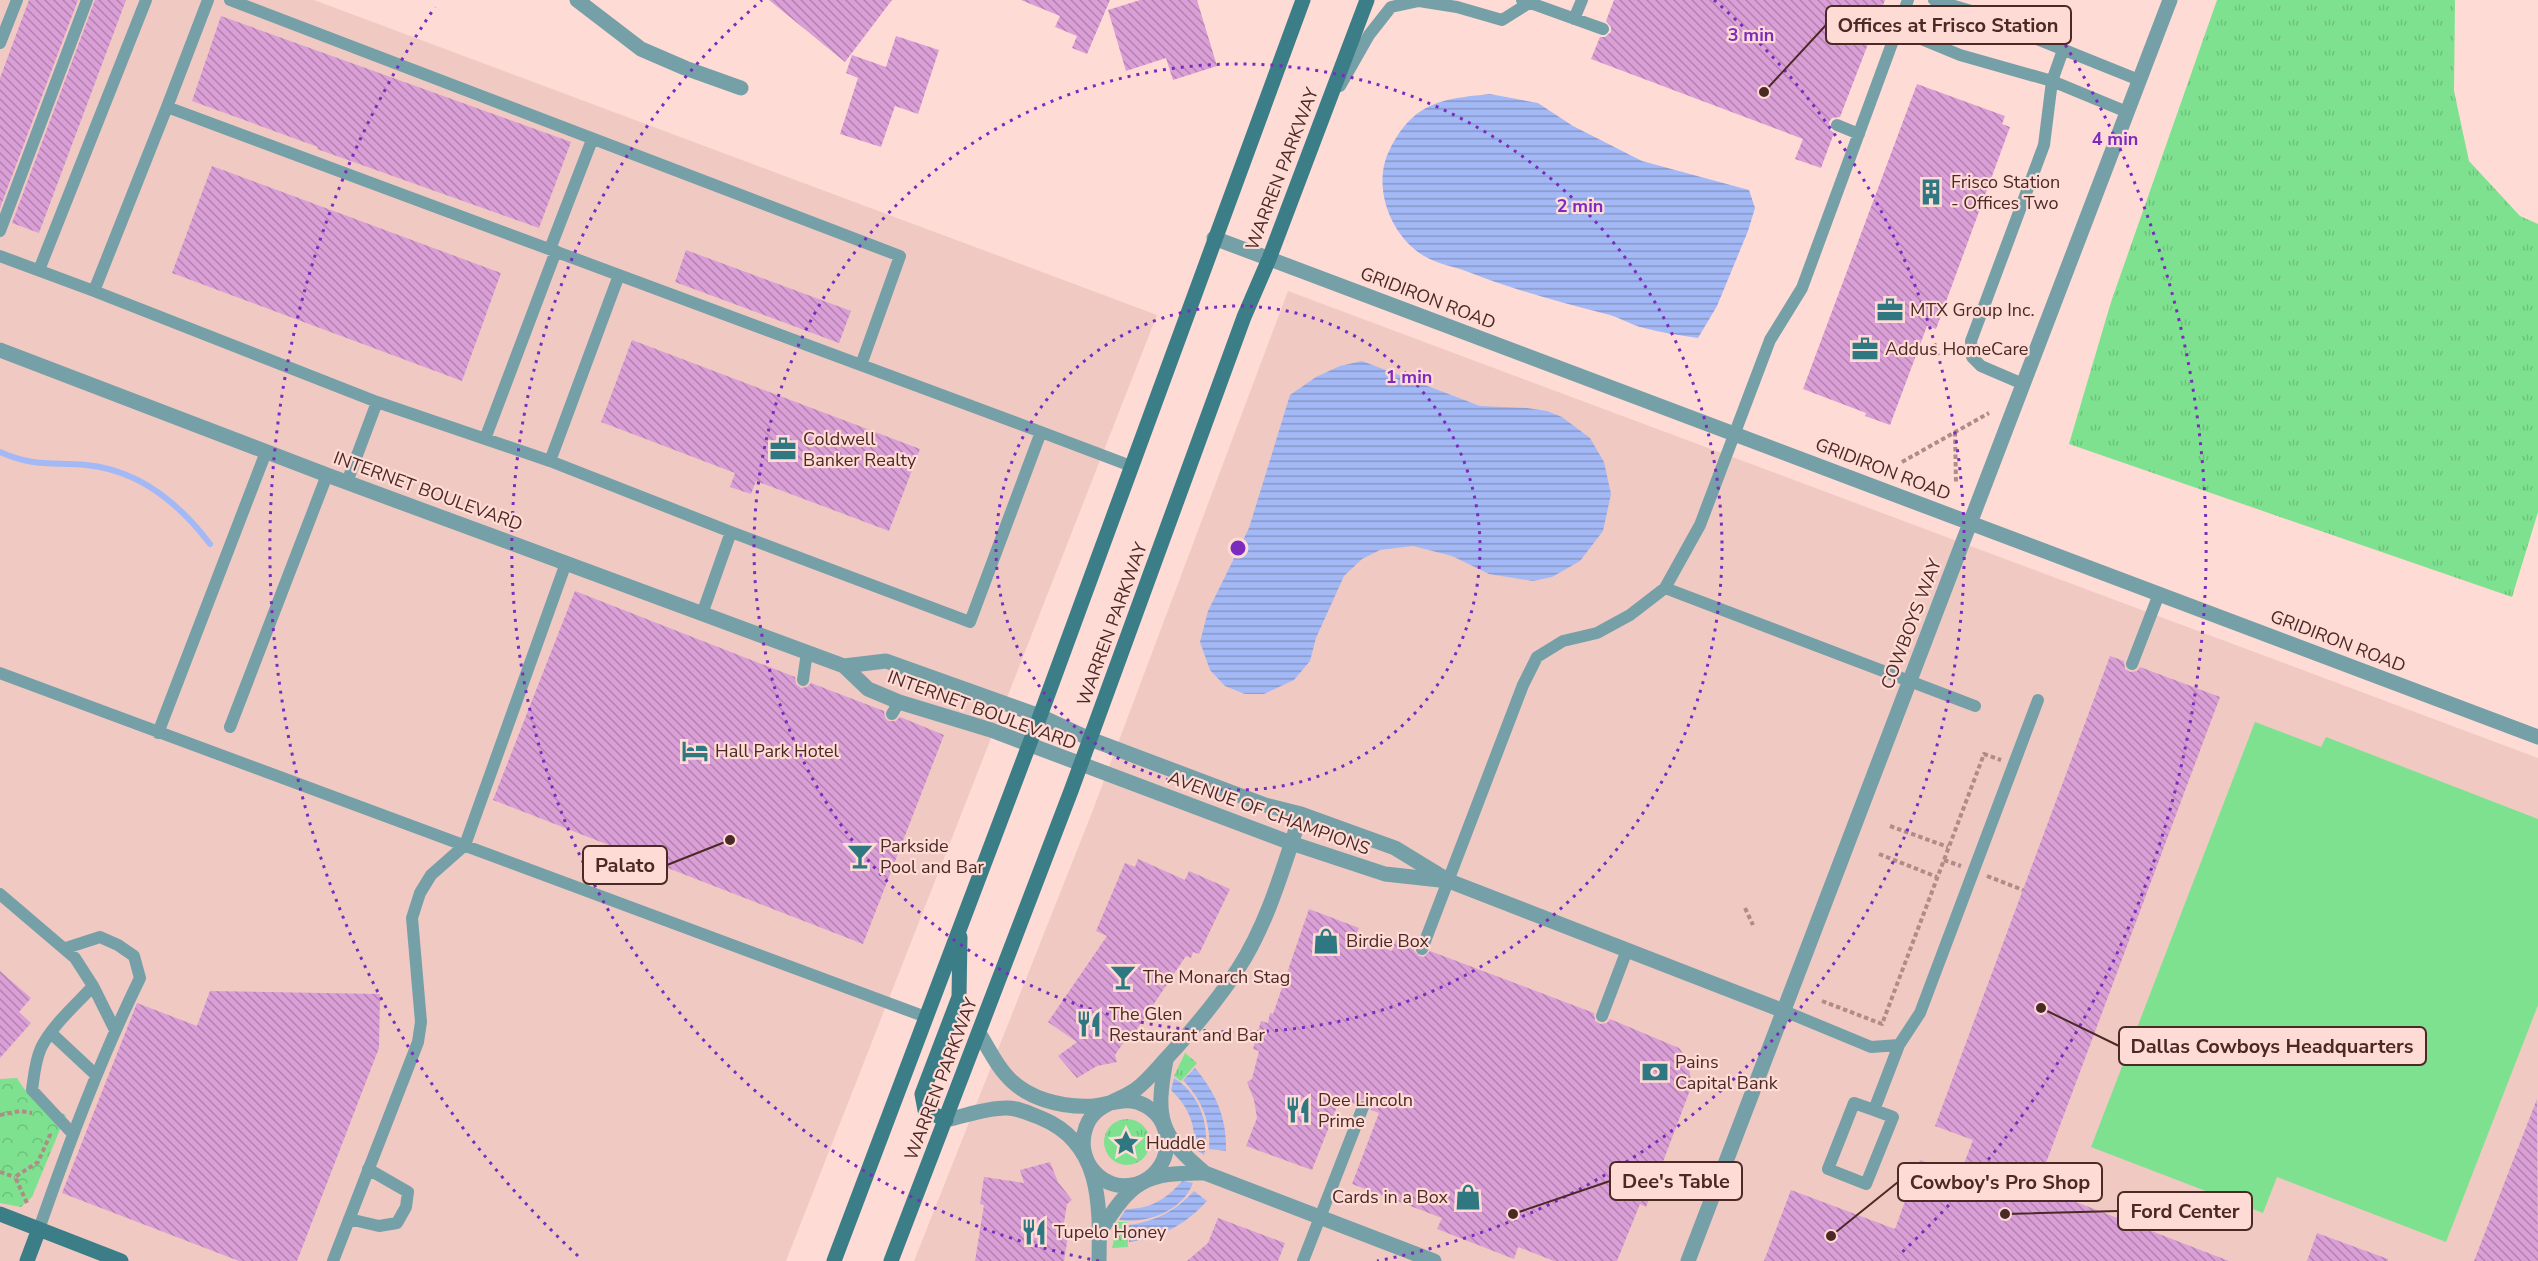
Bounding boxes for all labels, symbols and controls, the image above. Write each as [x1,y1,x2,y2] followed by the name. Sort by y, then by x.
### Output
[1826,6,2071,44] callout: Offices at Frisco Station
[1837,12,2059,39] text: Offices at Frisco Station
[1728,23,1774,47] text: 3 min
[1240,84,1324,254] street label: WARREN PARKWAY
[2092,127,2138,151] text: 4 min
[1951,170,2060,215] place label: Frisco Station - Offices Two
[1916,177,1946,207] building icon: Frisco Station - Offices Two
[1557,194,1603,218] text: 2 min
[1357,261,1499,335] street label: GRIDIRON ROAD
[1875,295,1905,325] office icon: MTX Group Inc.
[1910,298,2035,322] place label: MTX Group Inc.
[1850,334,1880,364] office icon: Addus HomeCare
[1885,337,2028,361] place label: Addus HomeCare
[1386,365,1432,389] text: 1 min
[803,427,917,472] place label: Coldwell Banker Realty
[1812,432,1954,506] street label: GRIDIRON ROAD
[768,434,798,464] office icon: Coldwell Banker Realty
[330,446,526,536] street label: INTERNET BOULEVARD
[1228,538,1248,558] centre of rings
[1071,539,1153,709] street label: WARREN PARKWAY
[1875,555,1947,693] street label: COWBOYS WAY
[2267,604,2409,678] street label: GRIDIRON ROAD
[884,665,1080,755] street label: INTERNET BOULEVARD
[680,736,710,766] hotel icon: Hall Park Hotel
[715,739,839,763] place label: Hall Park Hotel
[1165,765,1373,861] street label: AVENUE OF CHAMPIONS
[880,834,985,879] place label: Parkside Pool and Bar
[845,841,875,871] bar icon: Parkside Pool and Bar
[583,846,667,884] callout: Palato
[595,852,655,879] text: Palato
[1311,926,1341,956] shop icon: Birdie Box
[1346,929,1430,953] place label: Birdie Box
[1108,962,1138,992] bar icon: The Monarch Stag
[1143,965,1290,989] place label: The Monarch Stag
[899,994,983,1164] street label: WARREN PARKWAY
[1109,1002,1266,1047] place label: The Glen Restaurant and Bar
[1074,1009,1104,1039] restaurant icon: The Glen Restaurant and Bar
[2119,1027,2426,1065] callout: Dallas Cowboys Headquarters
[2130,1033,2414,1060] text: Dallas Cowboys Headquarters
[1675,1050,1779,1095] place label: Pains Capital Bank
[1640,1057,1670,1087] bank icon: Pains Capital Bank
[1318,1088,1413,1133] place label: Dee Lincoln Prime
[1283,1095,1313,1125] restaurant icon: Dee Lincoln Prime
[1111,1128,1141,1158] place icon: Huddle
[1146,1131,1206,1155] place label: Huddle
[1610,1162,1742,1200] callout: Dee's Table
[1898,1163,2102,1201] callout: Cowboy's Pro Shop
[1622,1168,1730,1195] text: Dee's Table
[1910,1169,2090,1196] text: Cowboy's Pro Shop
[1453,1182,1483,1212] shop icon: Cards in a Box
[1332,1185,1449,1209] place label: Cards in a Box
[2118,1192,2252,1230] callout: Ford Center
[2130,1198,2240,1225] text: Ford Center
[1019,1217,1049,1247] restaurant icon: Tupelo Honey
[1054,1220,1167,1244] place label: Tupelo Honey

